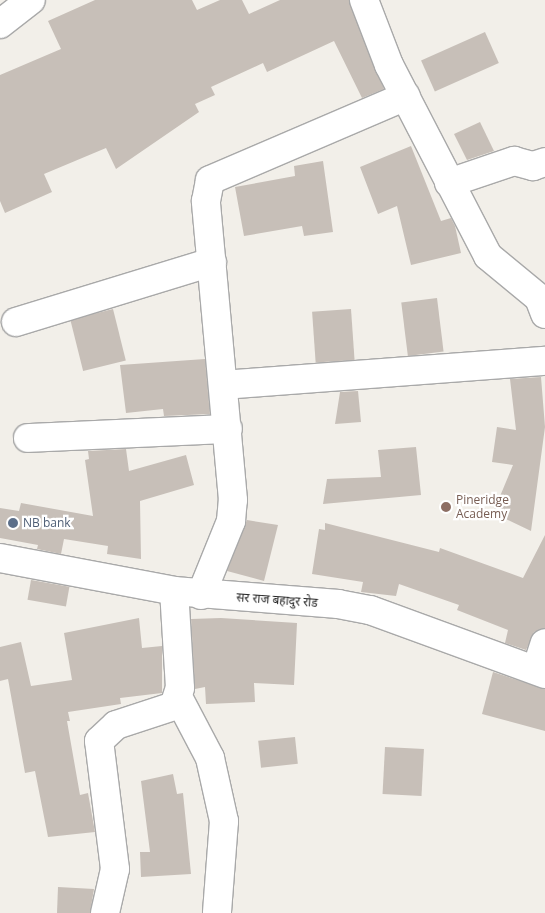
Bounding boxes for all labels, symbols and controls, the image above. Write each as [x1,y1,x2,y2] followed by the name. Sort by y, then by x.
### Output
[456,493,509,521] place label: Pineridge Academy
[440,501,452,513] marker: Pineridge Academy
[23,516,71,530] place label: NB bank
[7,517,19,529] marker: NB bank
[236,590,318,610] street label: सर राज बहादुर रोड

